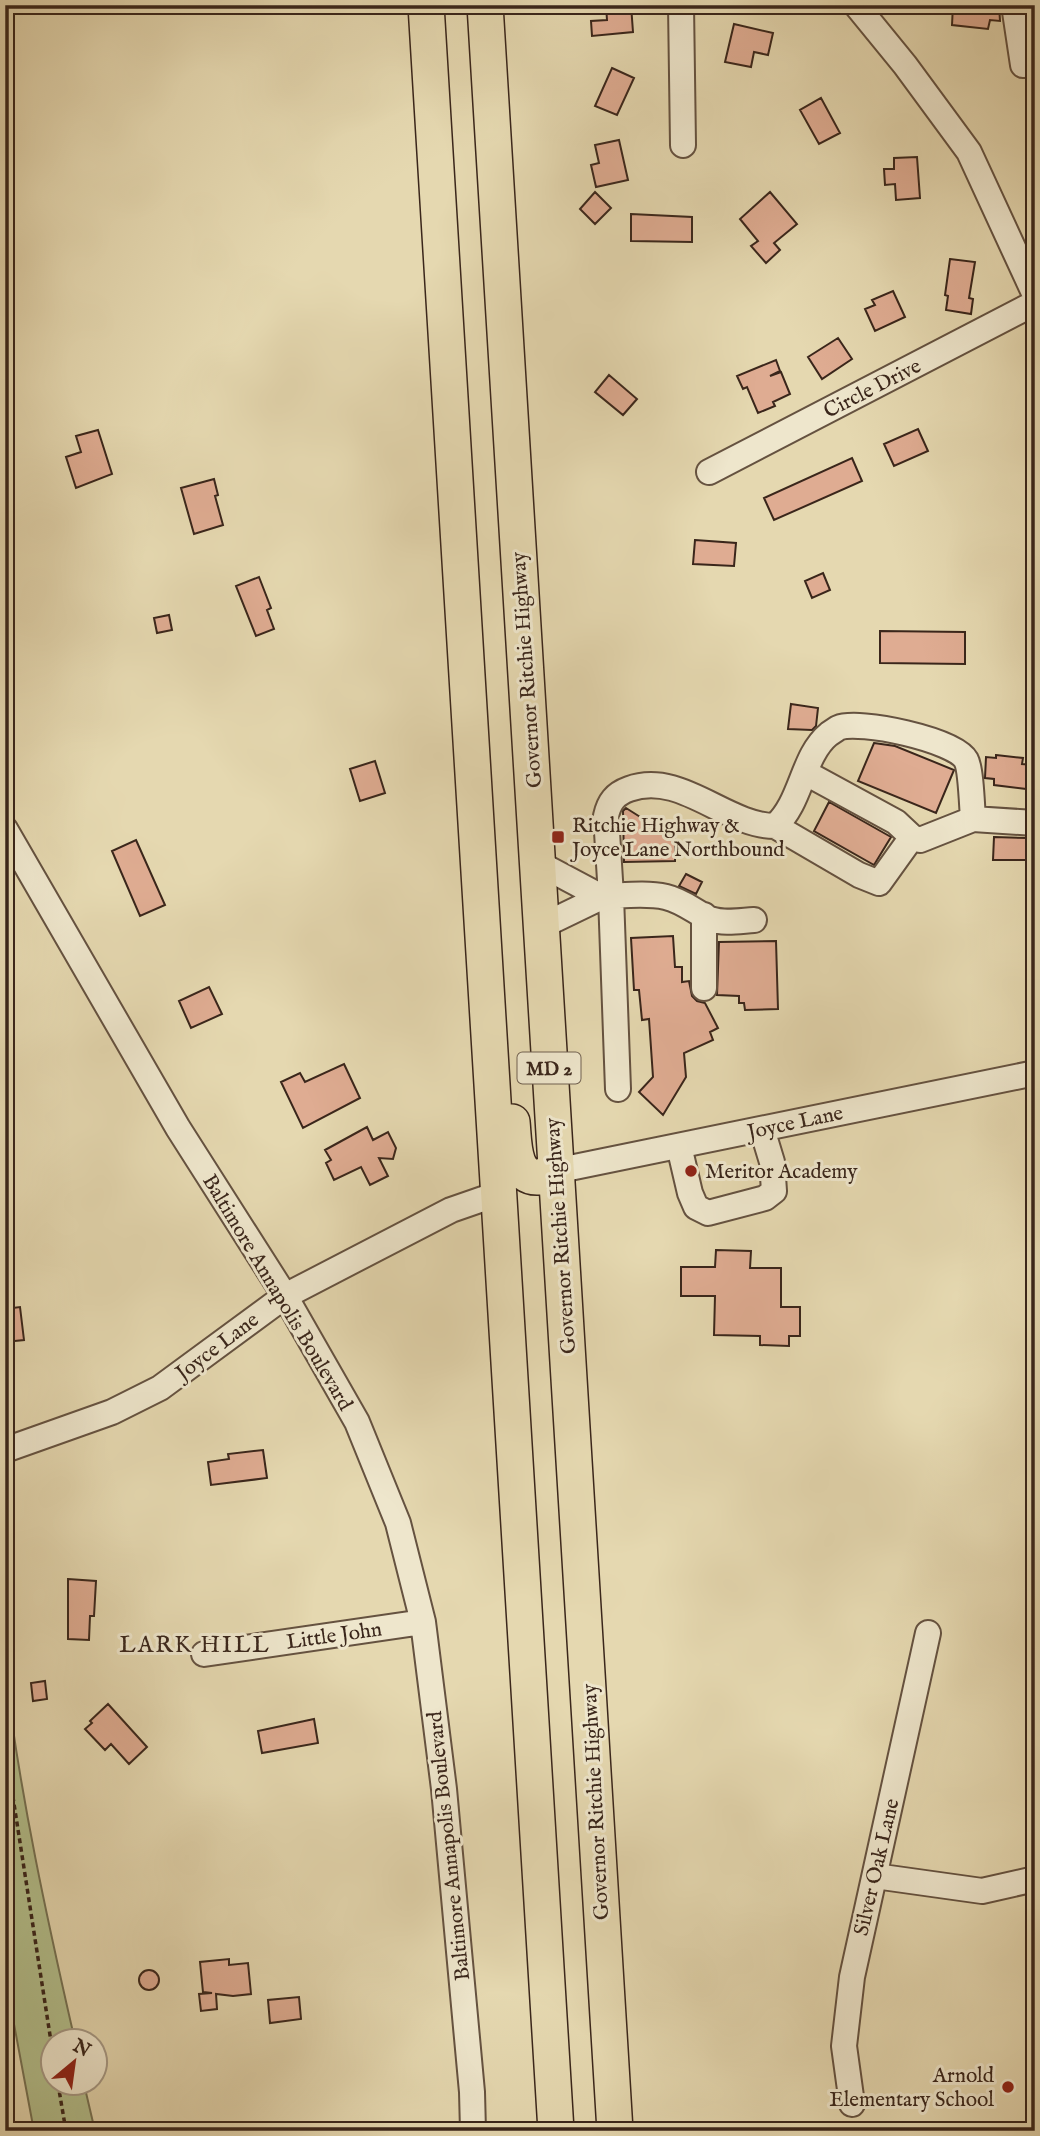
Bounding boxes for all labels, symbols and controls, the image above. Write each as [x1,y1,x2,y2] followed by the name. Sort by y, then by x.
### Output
[819,353,926,425] street label: Circle Drive
[506,550,549,789] street label: Governor Ritchie Highway
[570,813,785,864] place label: Ritchie Highway & Joyce Lane Northbound
[550,829,566,845] marker: Ritchie Highway & Joyce Lane Northbound
[518,1052,580,1084] road number: MD 2
[743,1100,846,1147] street label: Joyce Lane
[540,1116,583,1355] street label: Governor Ritchie Highway
[705,1159,858,1186] place label: Meritor Academy
[683,1163,699,1179] marker: Meritor Academy
[195,1170,358,1417] street label: Baltimore Annapolis Boulevard
[169,1307,265,1388] street label: Joyce Lane
[285,1616,384,1657] street label: Little John
[119,1631,271,1660] district label: LARK HILL
[577,1682,616,1921] street label: Governor Ritchie Highway
[422,1709,477,1982] street label: Baltimore Annapolis Boulevard
[849,1796,906,1939] street label: Silver Oak Lane
[38,2028,108,2098] north arrow
[67,2034,95,2064] text: N
[829,2063,995,2114] place label: Arnold Elementary School
[1000,2079,1016,2095] marker: Arnold Elementary School

